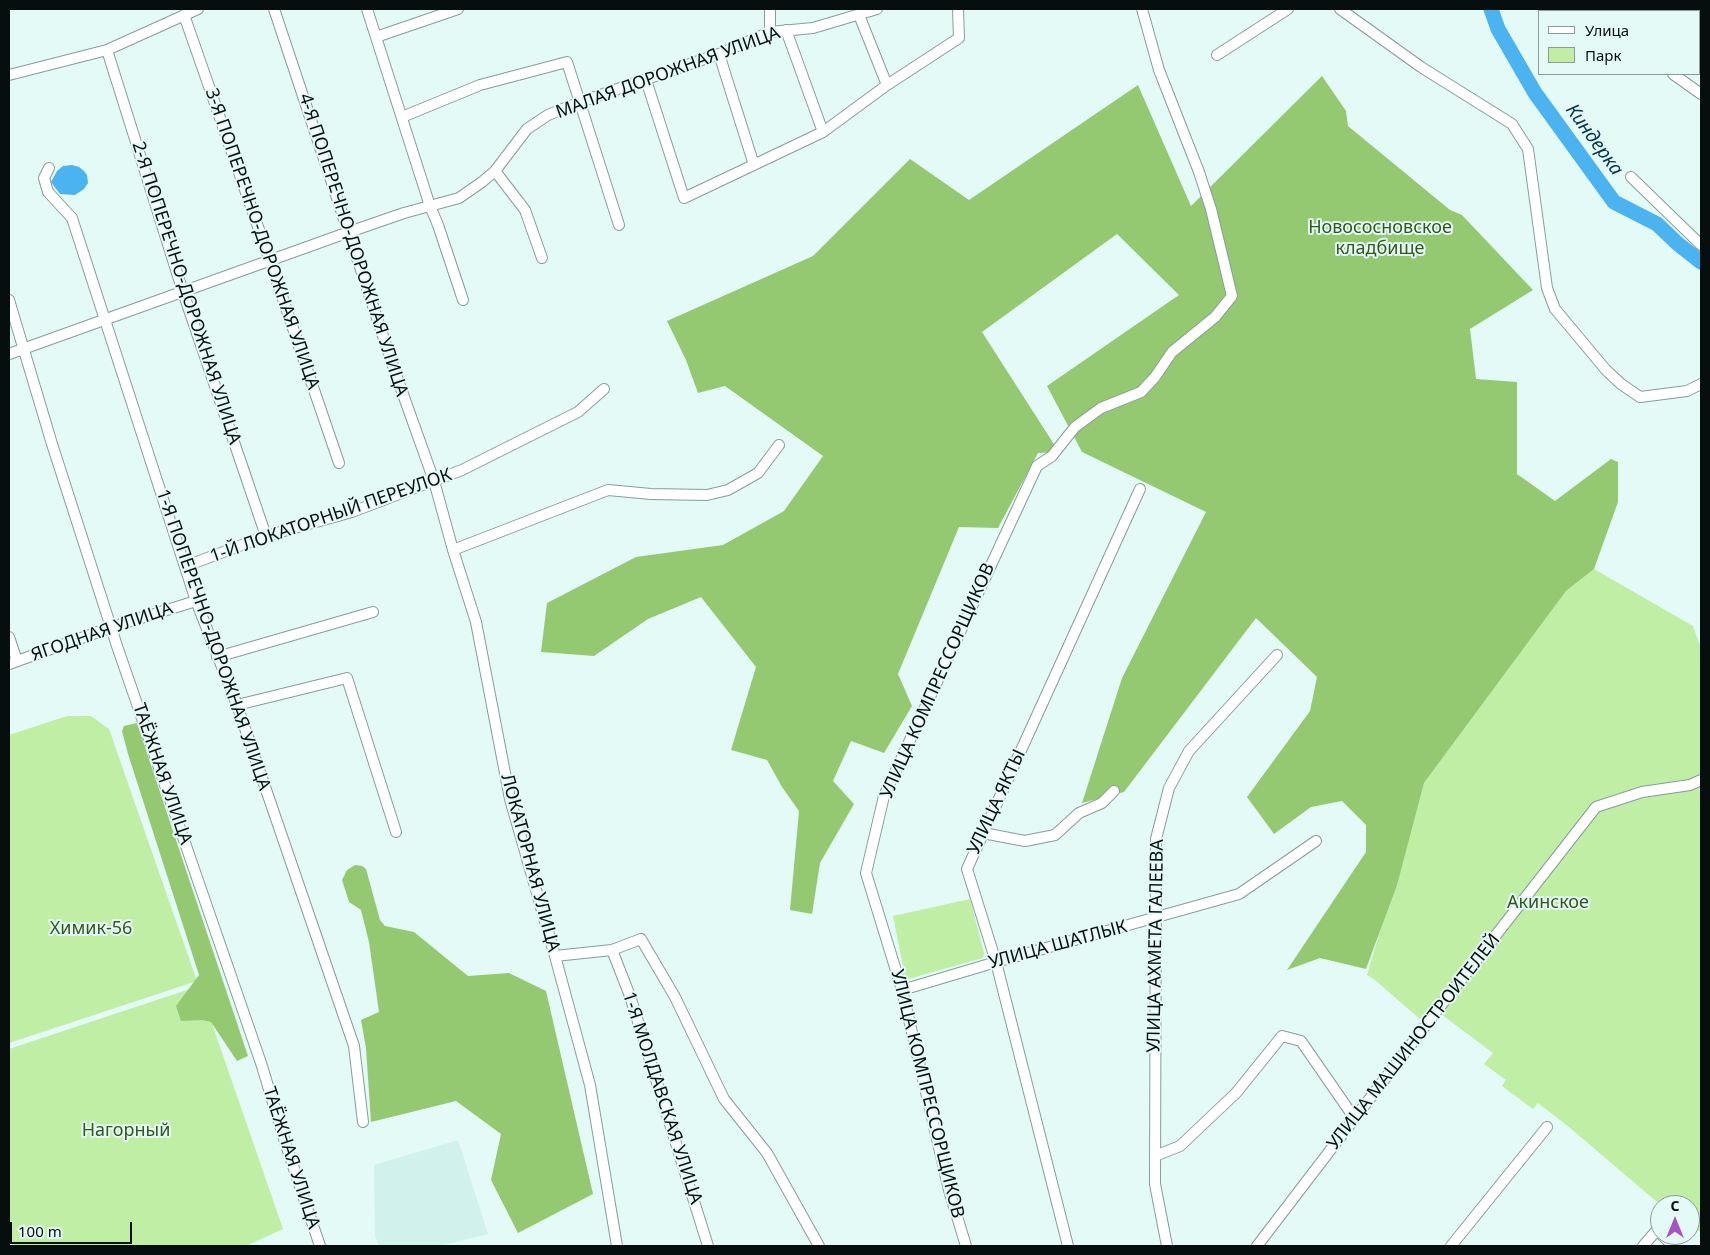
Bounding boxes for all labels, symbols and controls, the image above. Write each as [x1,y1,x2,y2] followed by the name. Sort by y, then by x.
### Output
[1538,10,1700,75] legend
[1585,20,1629,40] text: Улица
[553,22,783,124] street label: МАЛАЯ ДОРОЖНАЯ УЛИЦА
[1585,45,1621,65] text: Парк
[200,86,324,392] street label: 3-Я ПОПЕРЕЧНО-ДОРОЖНАЯ УЛИЦА
[294,91,412,399] street label: 4-Я ПОПЕРЕЧНО-ДОРОЖНАЯ УЛИЦА
[1560,100,1628,180] water label: Киндерка
[127,139,245,447] street label: 2-Я ПОПЕРЕЧНО-ДОРОЖНАЯ УЛИЦА
[1308,217,1452,260] park label: Новососновское кладбище
[207,464,455,568] street label: 1-Й ЛОКАТОРНЫЙ ПЕРЕУЛОК
[151,487,275,793] street label: 1-Я ПОПЕРЕЧНО-ДОРОЖНАЯ УЛИЦА
[876,560,1000,802] street label: УЛИЦА КОМПРЕССОРЩИКОВ
[28,598,176,666] street label: ЯГОДНАЯ УЛИЦА
[128,701,196,847] street label: ТАЁЖНАЯ УЛИЦА
[963,746,1031,858] street label: УЛИЦА ЯКТЫ
[496,772,564,954] street label: ЛОКАТОРНАЯ УЛИЦА
[1143,839,1169,1053] street label: УЛИЦА АХМЕТА ГАЛЕЕВА
[1507,892,1589,914] park label: Акинское
[986,916,1130,974] street label: УЛИЦА ШАТЛЫК
[50,918,132,940] park label: Химик-56
[1323,930,1505,1154] street label: УЛИЦА МАШИНОСТРОИТЕЛЕЙ
[886,967,968,1221] street label: УЛИЦА КОМПРЕССОРЩИКОВ
[617,989,707,1207] street label: 1-Я МОЛДАВСКАЯ УЛИЦА
[258,1084,324,1232] street label: ТАЁЖНАЯ УЛИЦА
[82,1120,170,1142] park label: Нагорный
[1650,1195,1700,1245] north arrow
[1670,1196,1680,1215] text: С
[12,1212,135,1244] scale bar
[18,1221,62,1241] text: 100 m

